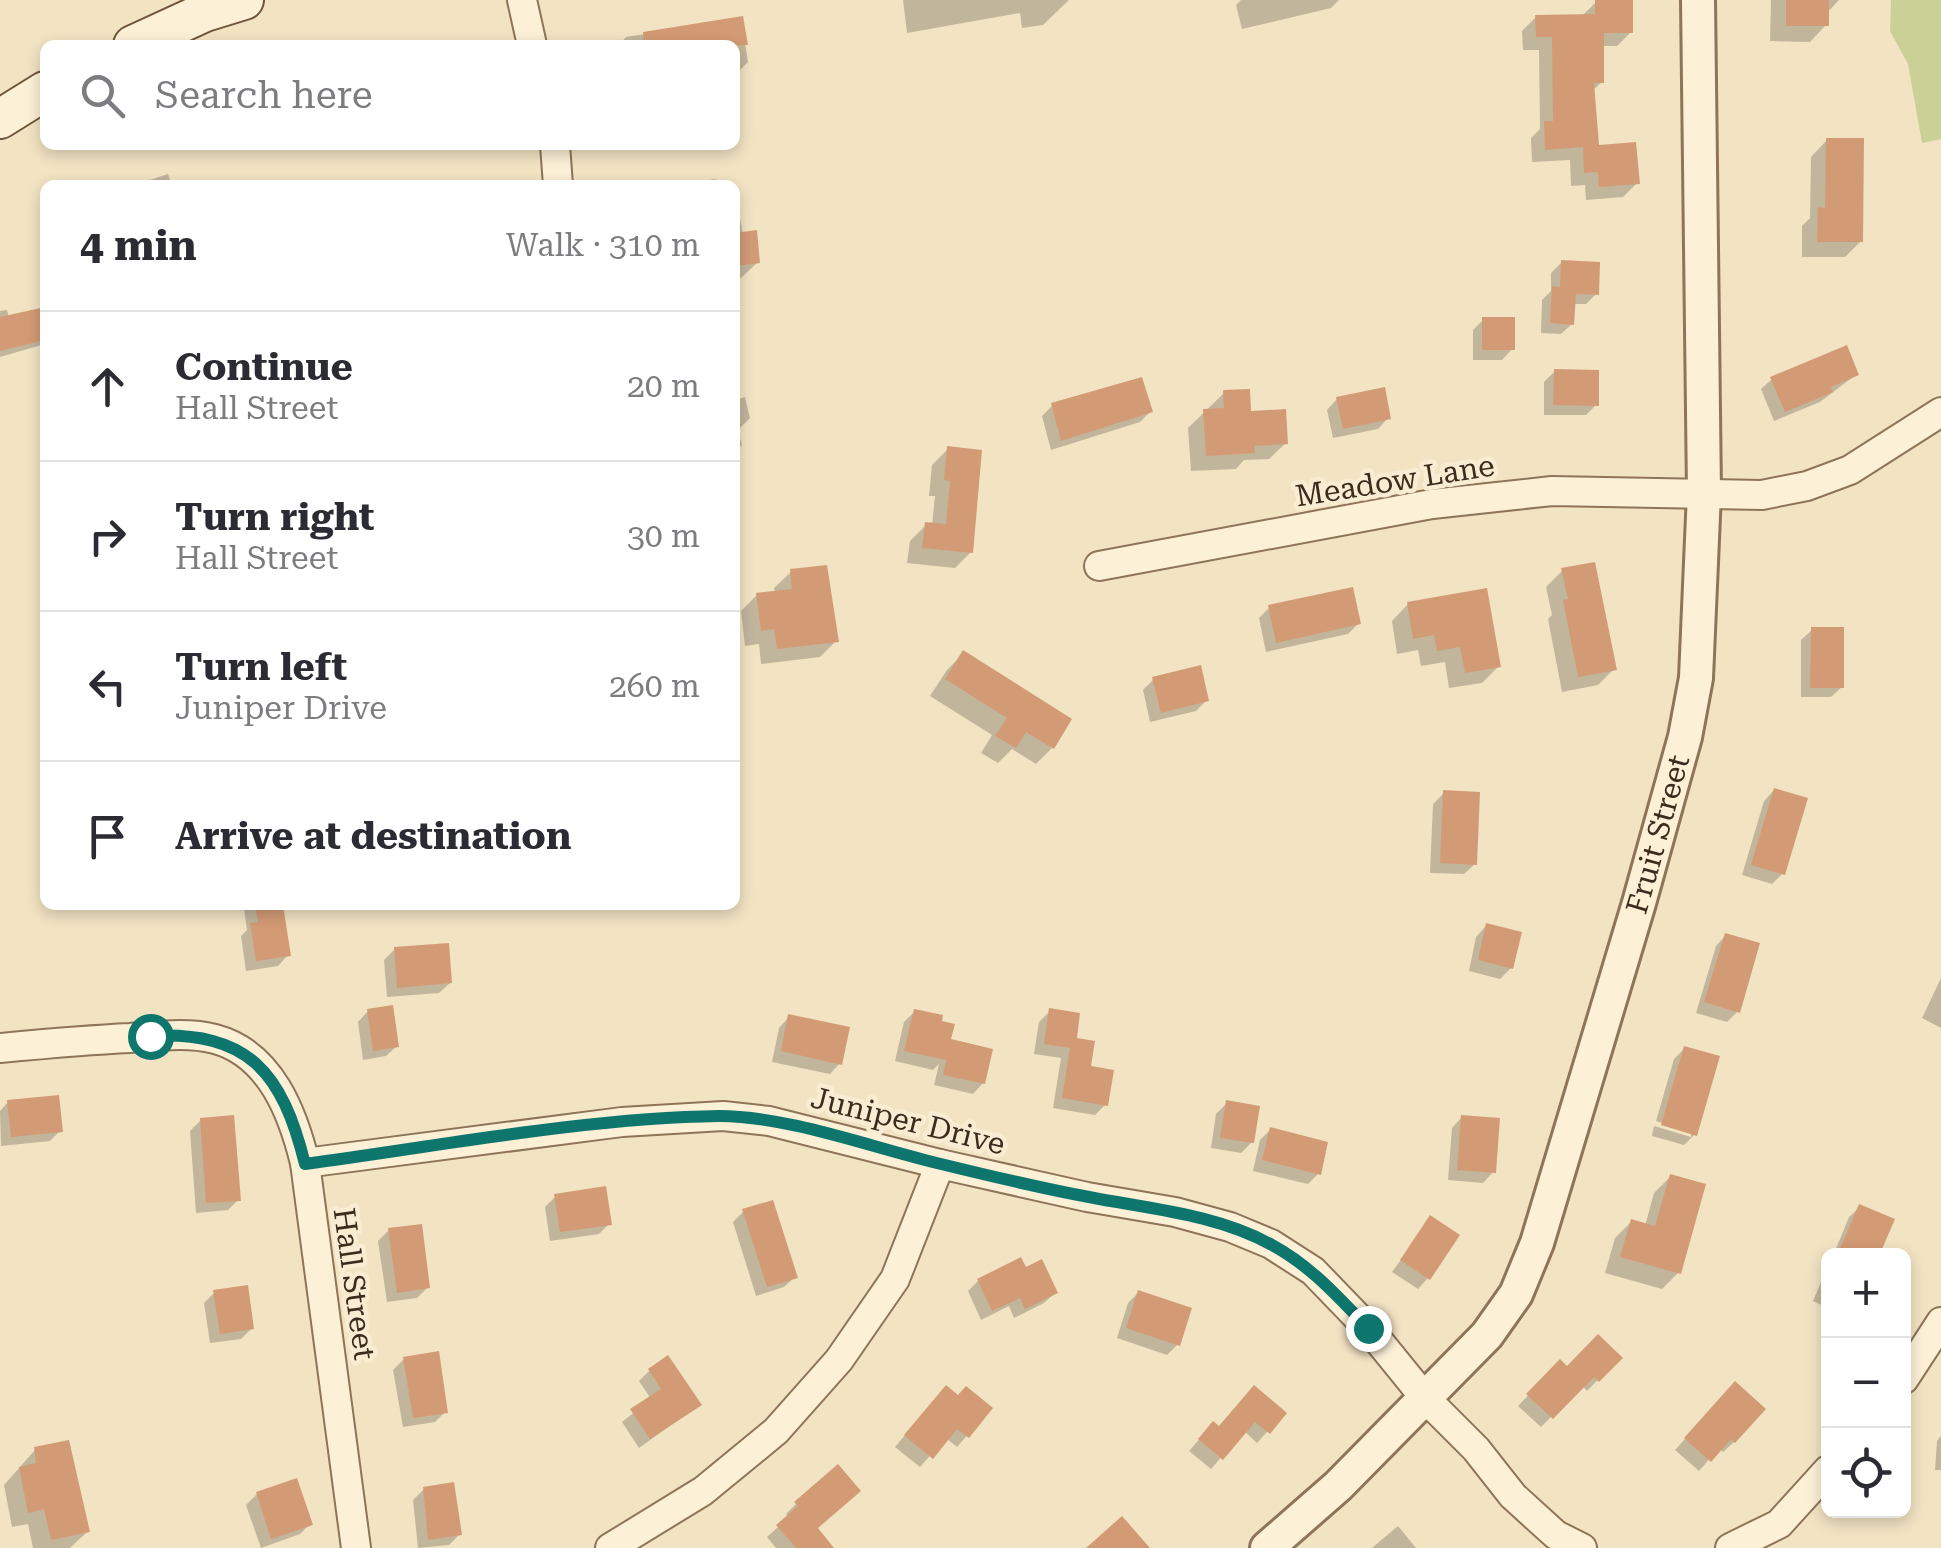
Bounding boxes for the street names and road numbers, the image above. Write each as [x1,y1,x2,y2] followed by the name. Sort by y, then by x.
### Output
[1293,448,1497,514] street label: Meadow Lane
[1619,751,1696,918] street label: Fruit Street
[808,1080,1009,1162] street label: Juniper Drive
[327,1206,382,1362] street label: Hall Street

